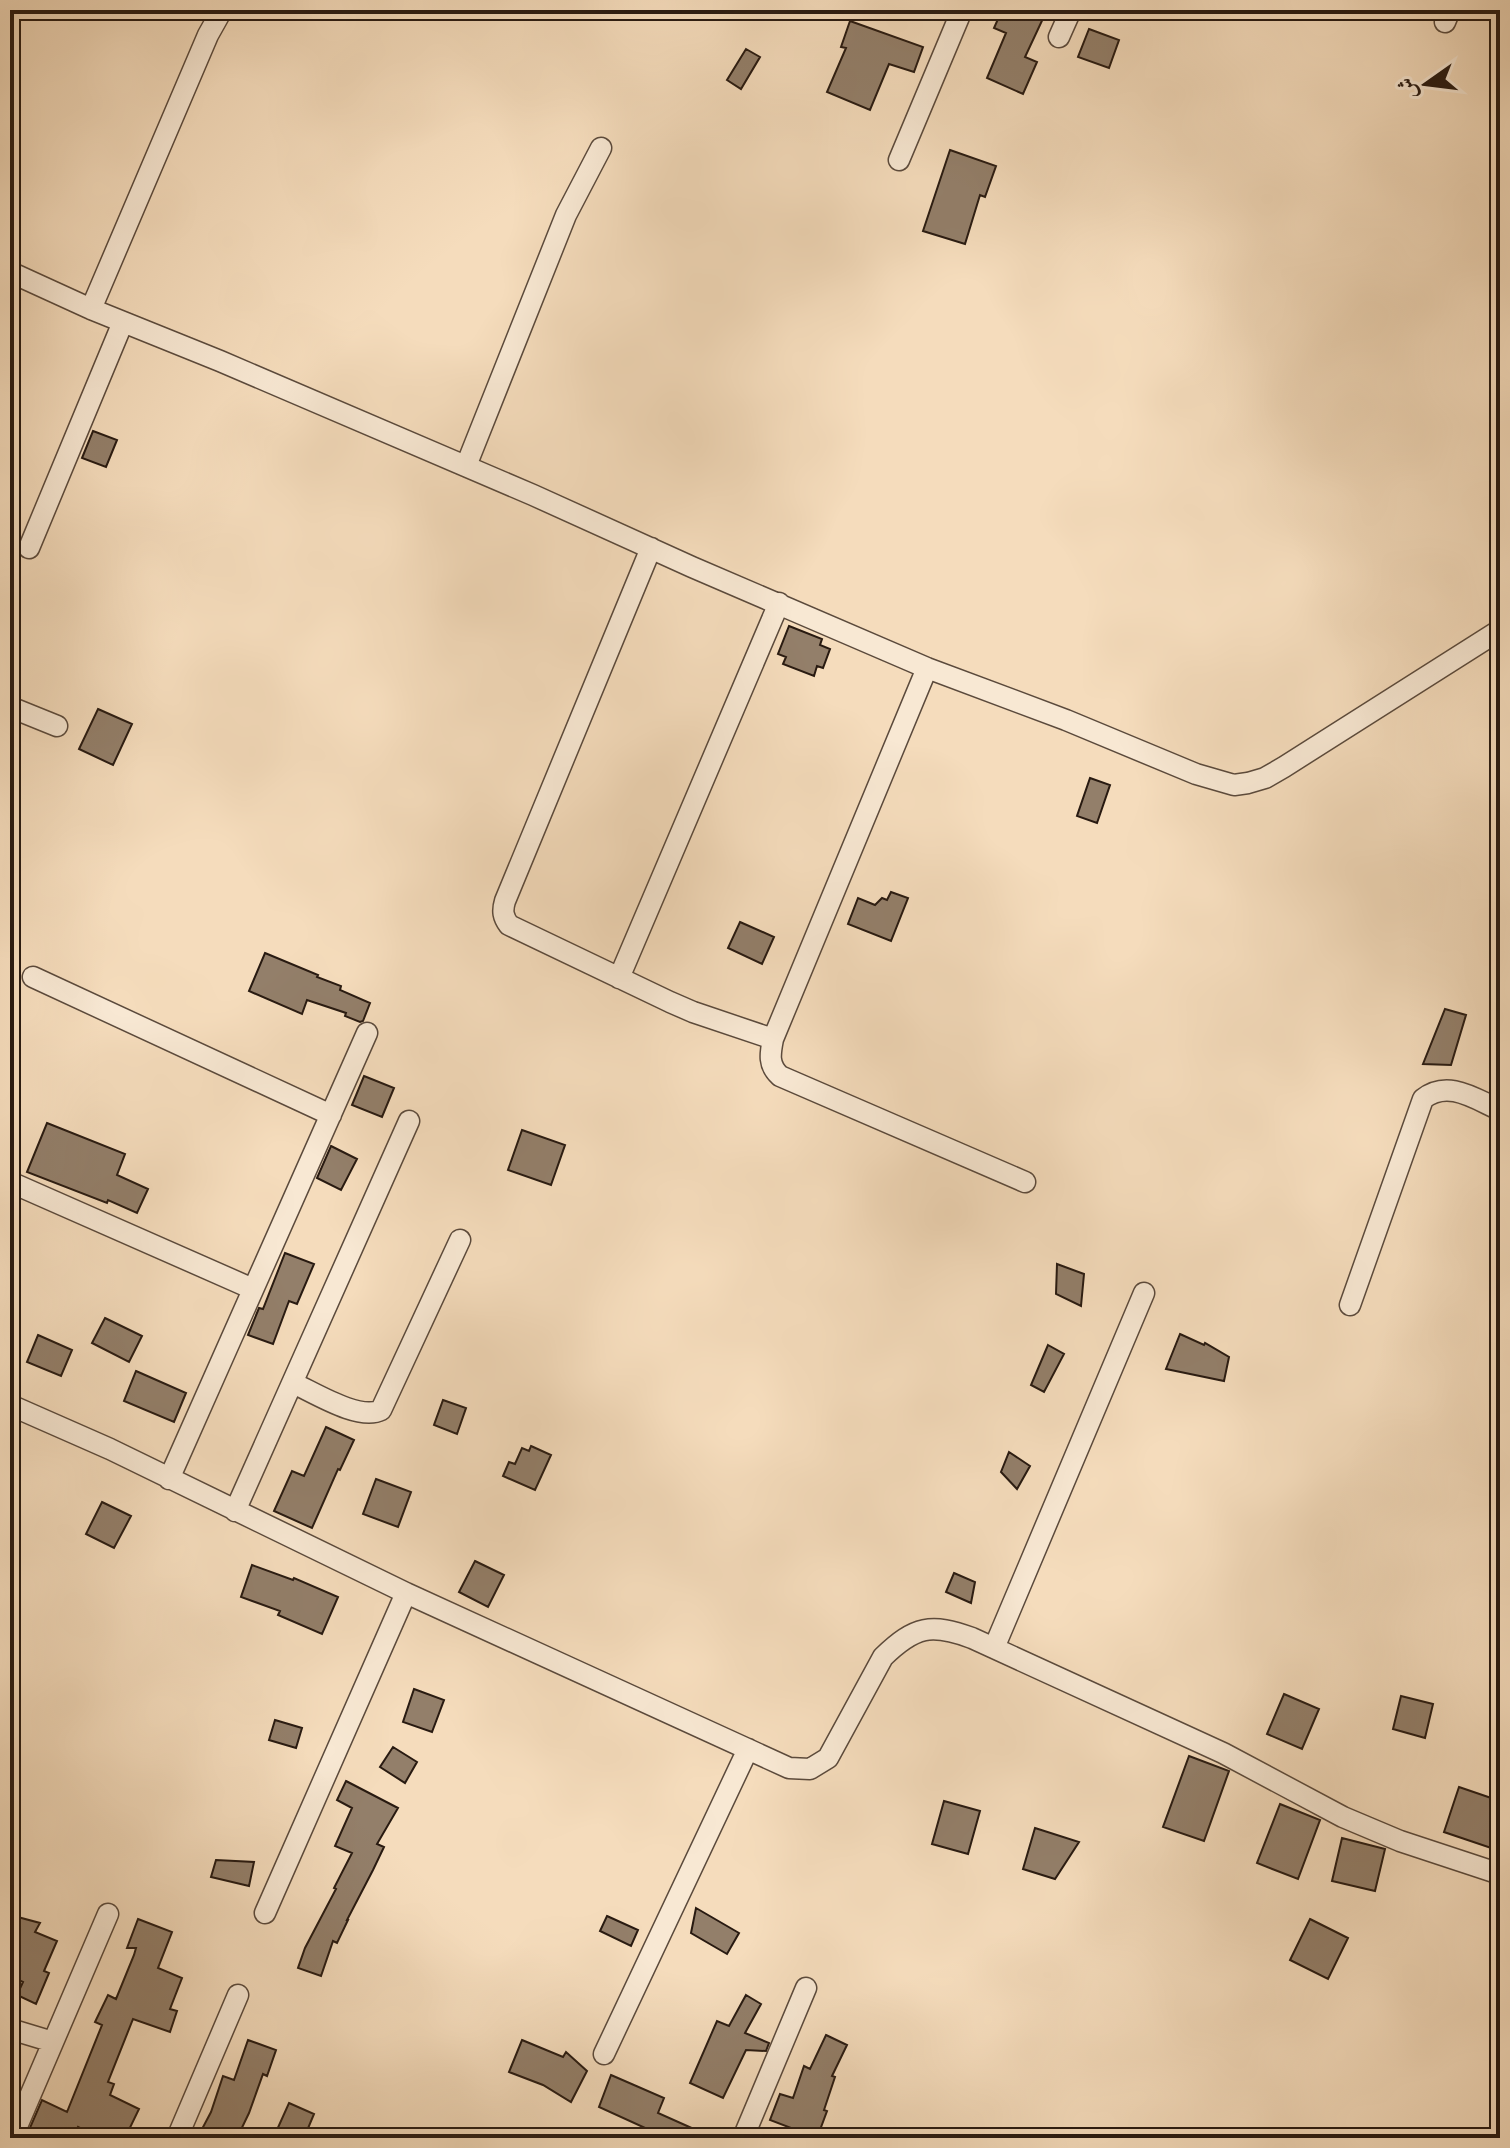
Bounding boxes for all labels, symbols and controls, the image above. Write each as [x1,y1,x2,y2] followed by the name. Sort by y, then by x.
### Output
[1386,44,1466,124] north arrow
[1391,75,1424,103] text: ش

